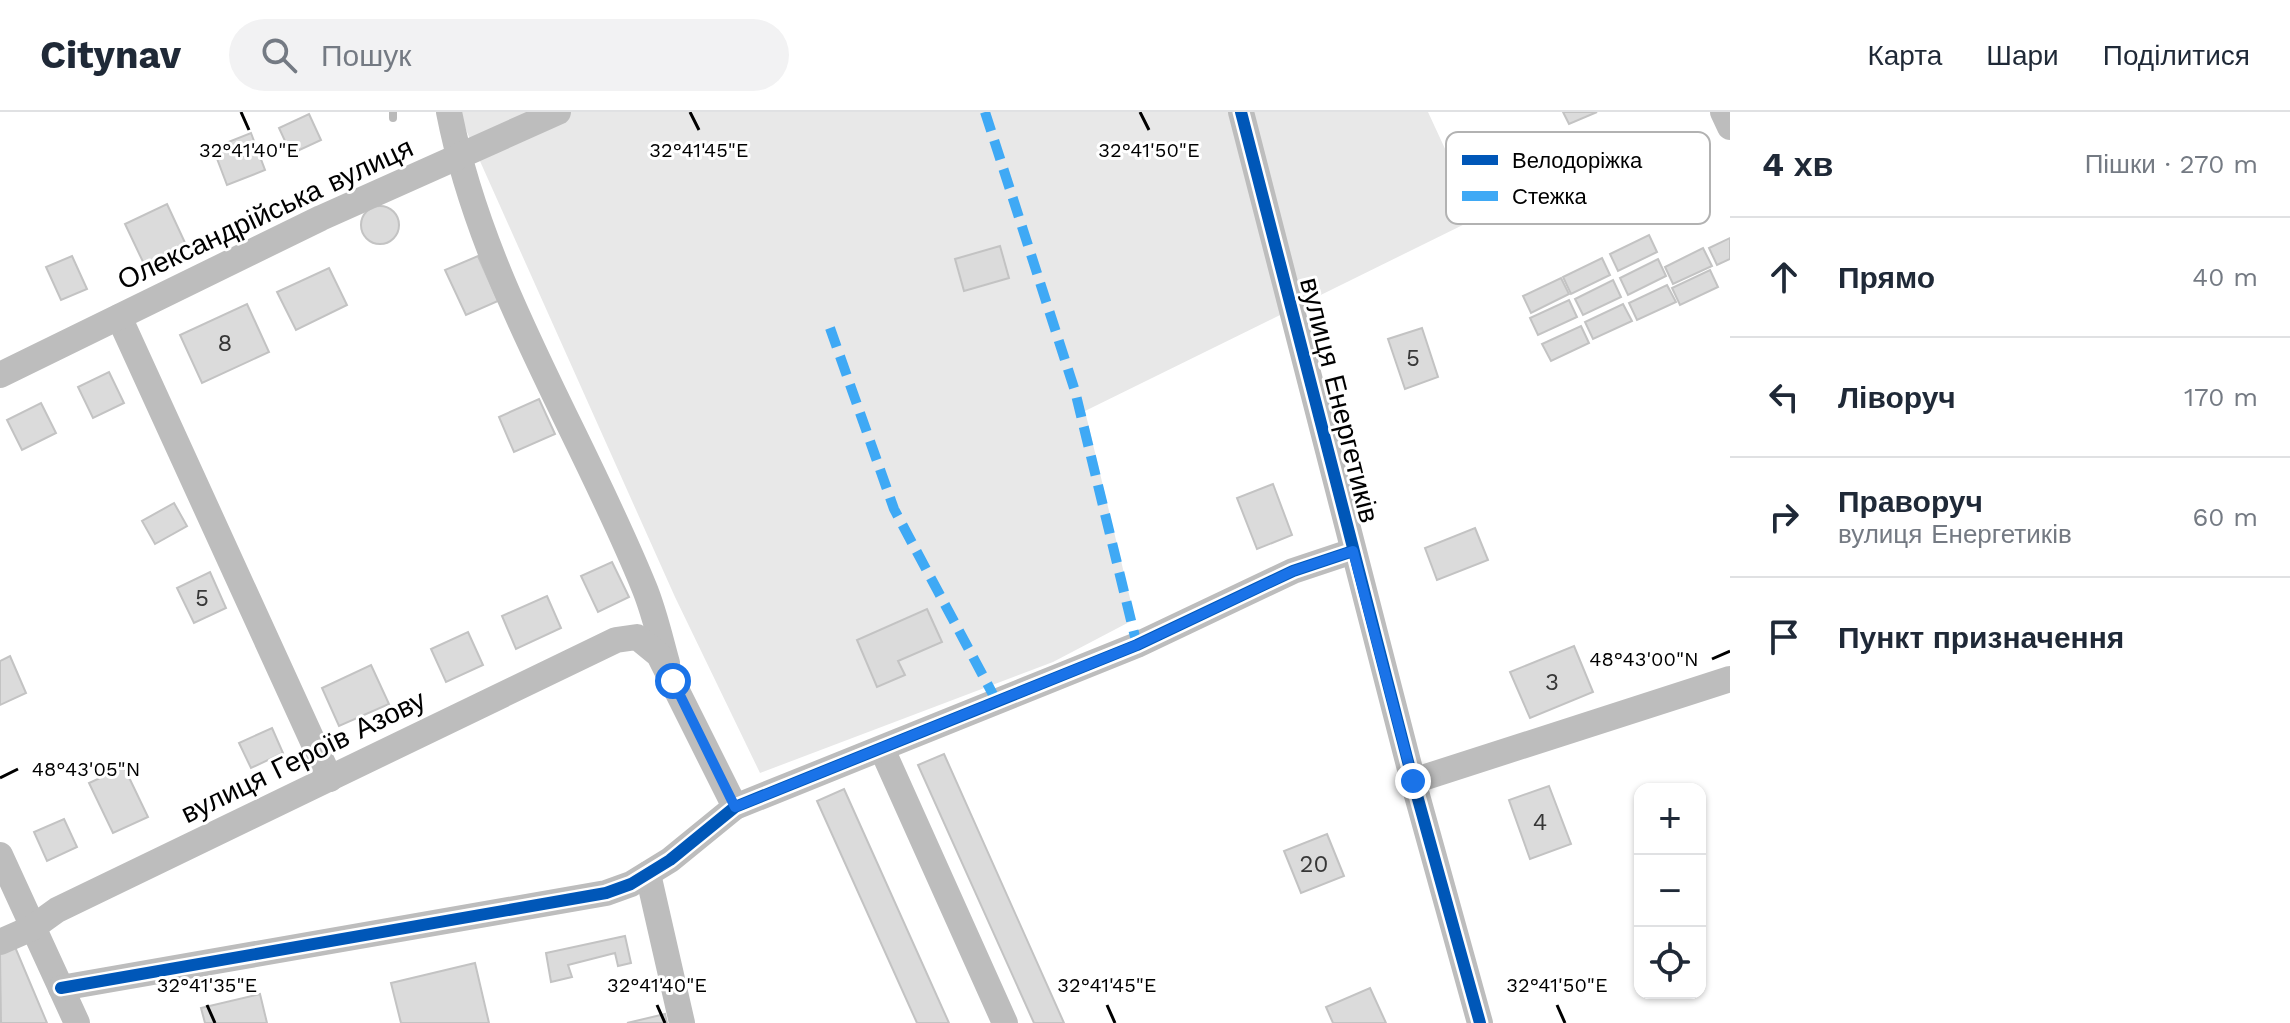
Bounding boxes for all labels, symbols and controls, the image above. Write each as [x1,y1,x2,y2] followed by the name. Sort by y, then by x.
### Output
[229,19,789,91] search box
[40,33,181,77] text: Citynav
[257,33,301,77] icon: search
[321,38,411,73] text: Пошук
[1867,39,1942,72] text: Карта
[1986,39,2059,72] text: Шари
[2103,39,2250,72] text: Поділитися
[112,130,418,296] street label: Олександрійська вулиця
[1446,132,1710,224] legend
[199,138,299,162] text: 32°41'40"E
[649,138,749,162] text: 32°41'45"E
[1098,138,1200,162] text: 32°41'50"E
[1762,144,1834,184] text: 4 хв
[1512,148,1643,173] text: Велодоріжка
[2085,149,2258,179] text: Пішки · 270 m
[1512,184,1588,209] text: Стежка
[1762,255,1806,299] icon: ahead
[1838,260,1935,295] text: Прямо
[2192,262,2258,292] text: 40 m
[1293,274,1386,526] street label: вулиця Енергетиків
[218,329,232,357] house number: 8
[1406,344,1420,372] house number: 5
[1762,375,1806,419] icon: left
[1838,380,1956,415] text: Ліворуч
[2184,382,2258,412] text: 170 m
[1838,484,1983,519] text: Праворуч
[1762,495,1806,539] icon: right
[2192,502,2258,532] text: 60 m
[1838,519,2072,549] text: вулиця Енергетиків
[195,584,209,612] house number: 5
[1762,615,1806,659] icon: arrive
[1838,620,2124,655] text: Пункт призначення
[1589,647,1699,671] text: 48°43'00"N
[655,663,691,699] route start
[1545,668,1559,696] house number: 3
[176,683,431,830] street label: вулиця Героїв Азову
[32,757,140,781] text: 48°43'05"N
[1395,763,1431,799] route end
[1634,783,1706,999] map controls
[1634,783,1706,855] button: +
[1533,808,1547,836] house number: 4
[1300,850,1328,878] house number: 20
[1634,855,1706,927] button: −
[1634,927,1706,999] button: locate
[157,973,257,997] text: 32°41'35"E
[607,973,707,997] text: 32°41'40"E
[1057,973,1157,997] text: 32°41'45"E
[1506,973,1608,997] text: 32°41'50"E

